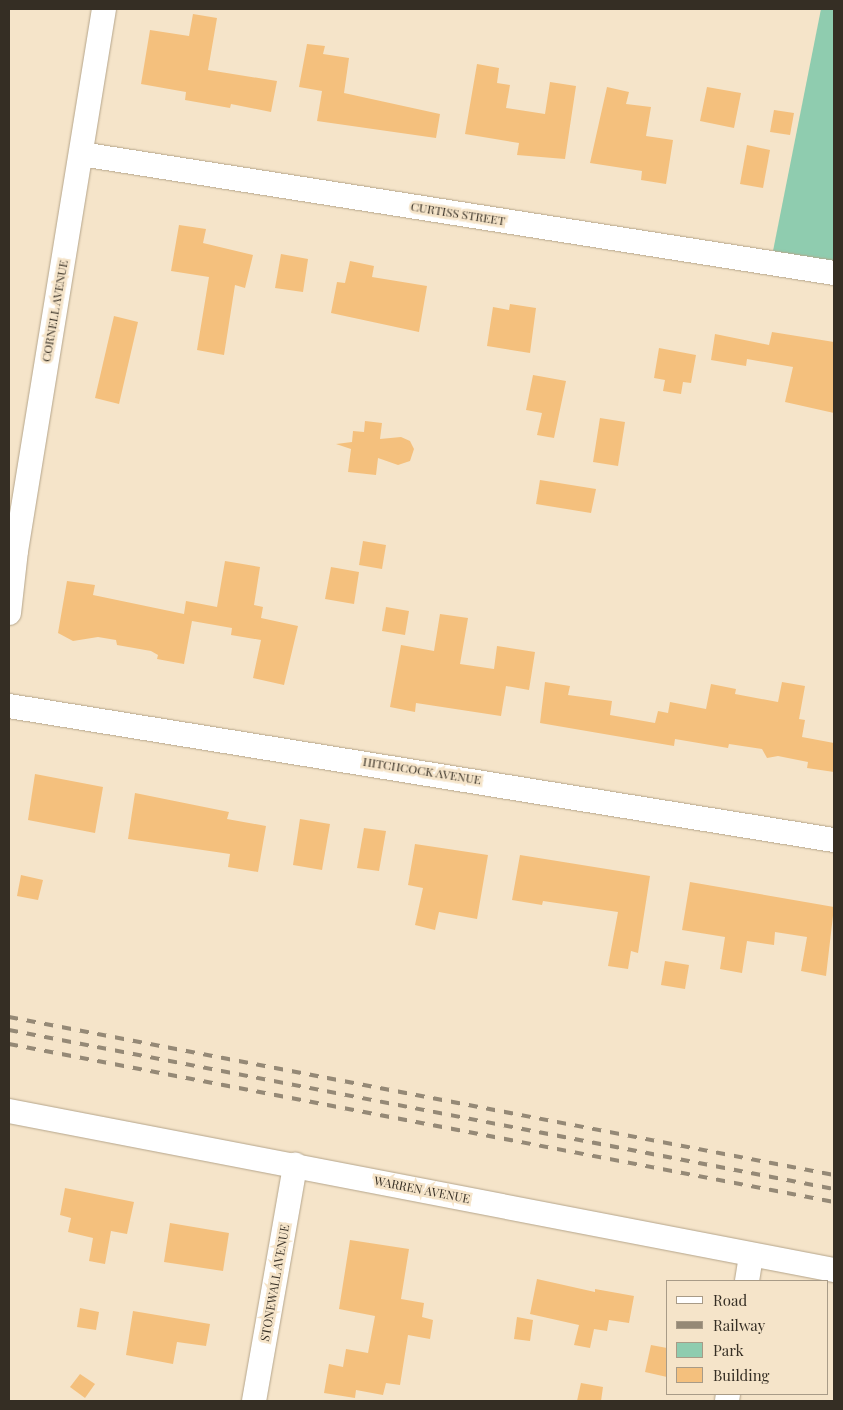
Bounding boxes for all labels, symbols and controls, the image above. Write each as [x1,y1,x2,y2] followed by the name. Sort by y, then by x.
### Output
[410,199,506,229] street label: CURTISS STREET
[39,259,71,363] street label: CORNELL AVENUE
[362,755,482,787] street label: HITCHCOCK AVENUE
[373,1174,471,1206] street label: WARREN AVENUE
[258,1223,292,1343] street label: STONEWALL AVENUE
[666,1280,828,1395] legend
[713,1290,747,1310] text: Road
[713,1315,765,1335] text: Railway
[713,1340,744,1360] text: Park
[713,1365,769,1385] text: Building

